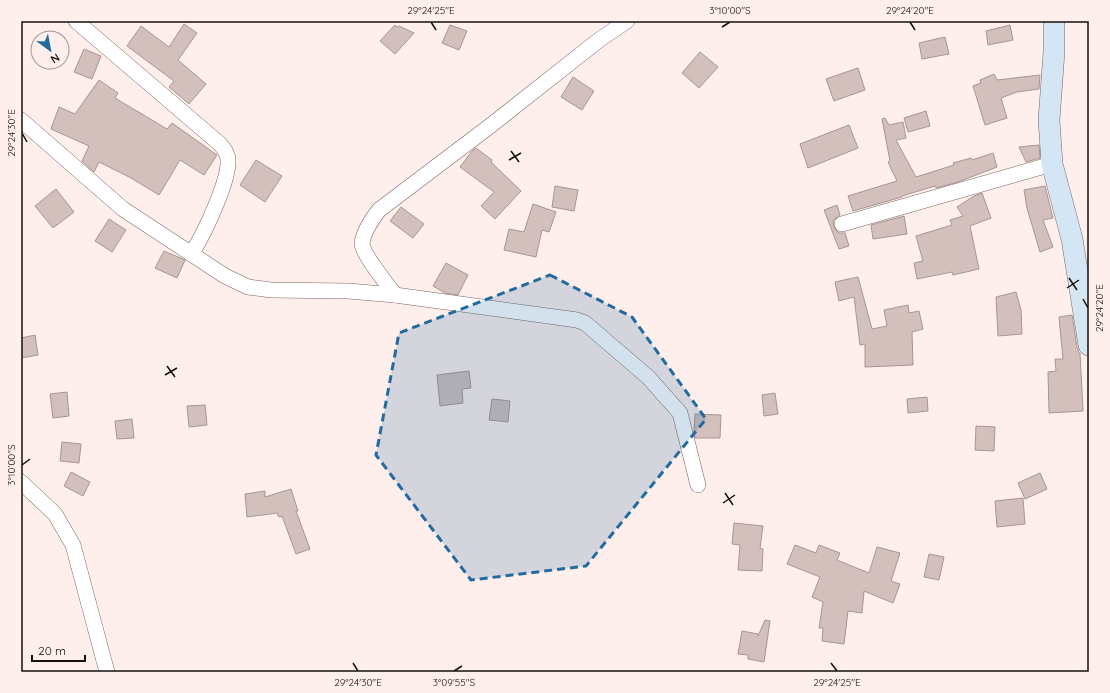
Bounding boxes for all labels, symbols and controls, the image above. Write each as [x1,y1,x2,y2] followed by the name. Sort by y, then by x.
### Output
[407,4,455,17] text: 29°24'25"E
[709,4,751,17] text: 3°10'00"S
[886,4,934,17] text: 29°24'20"E
[30,30,70,70] north arrow
[48,50,62,67] text: N
[5,109,18,157] text: 29°24'30"E
[1093,284,1106,332] text: 29°24'20"E
[5,444,18,486] text: 3°10'00"S
[32,637,85,663] scale bar
[38,643,66,658] text: 20 m
[334,676,382,689] text: 29°24'30"E
[433,676,476,689] text: 3°09'55"S
[813,676,861,689] text: 29°24'25"E

